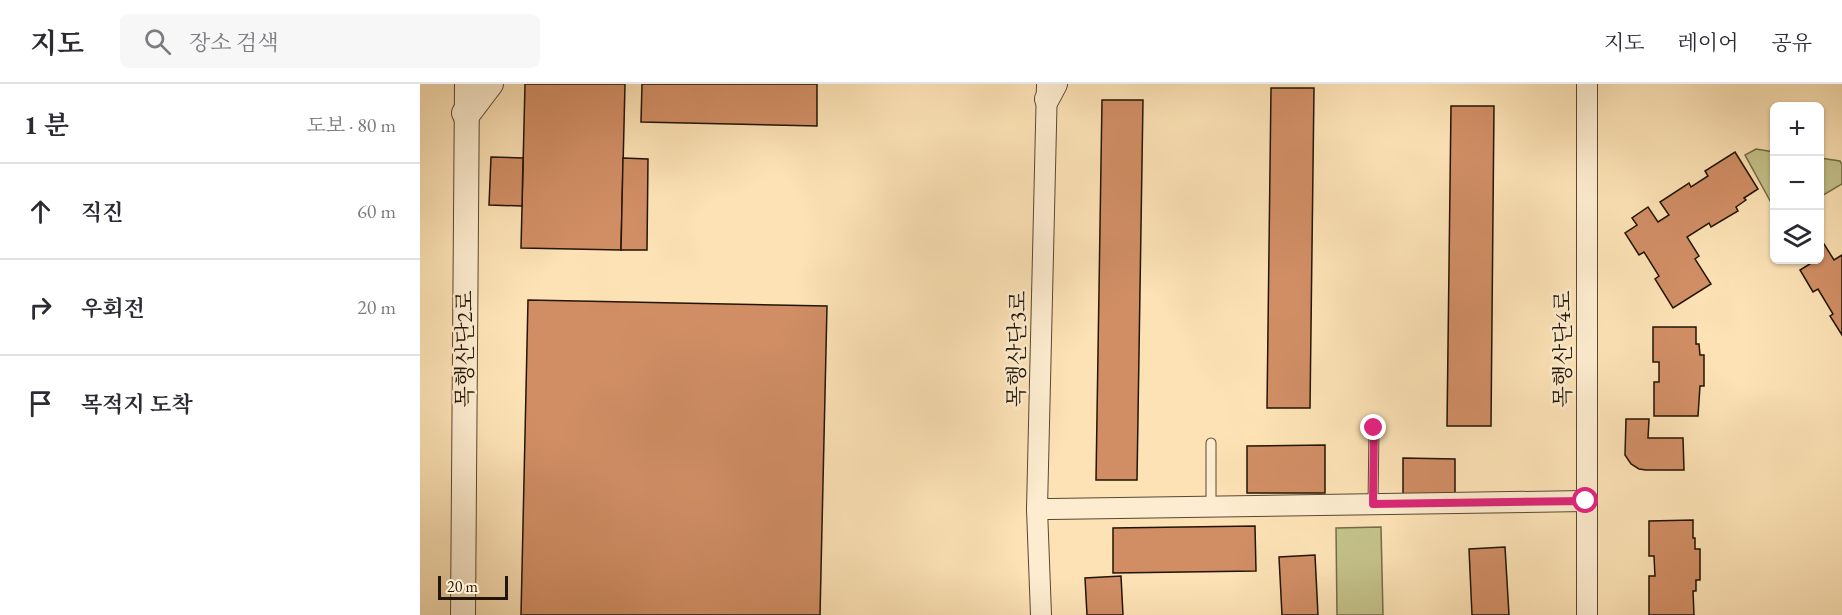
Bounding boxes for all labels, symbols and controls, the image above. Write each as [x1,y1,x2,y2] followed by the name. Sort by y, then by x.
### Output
[120,14,540,68] search box
[30,25,84,61] text: 지도
[141,25,174,58] icon: search
[189,28,279,57] text: 장소 검색
[1604,29,1645,56] text: 지도
[1678,29,1738,56] text: 레이어
[1771,29,1812,56] text: 공유
[1770,102,1824,264] map controls
[1770,102,1824,156] button: +
[24,108,69,142] text: 1 분
[307,112,396,138] text: 도보 · 80 m
[1770,156,1824,210] button: −
[24,195,57,228] icon: ahead
[81,198,124,227] text: 직진
[357,198,396,224] text: 60 m
[1770,210,1824,264] button: layers
[1001,290,1033,408] street label: 목행산단3로
[24,291,57,324] icon: right
[450,291,479,407] street label: 목행산단2로
[1548,291,1577,407] street label: 목행산단4로
[81,294,145,323] text: 우회전
[357,294,396,320] text: 20 m
[24,387,57,420] icon: arrive
[81,390,192,419] text: 목적지 도착
[1360,414,1386,440] route end
[1572,487,1598,513] route start
[438,573,508,600] scale bar
[447,576,478,597] text: 20 m

